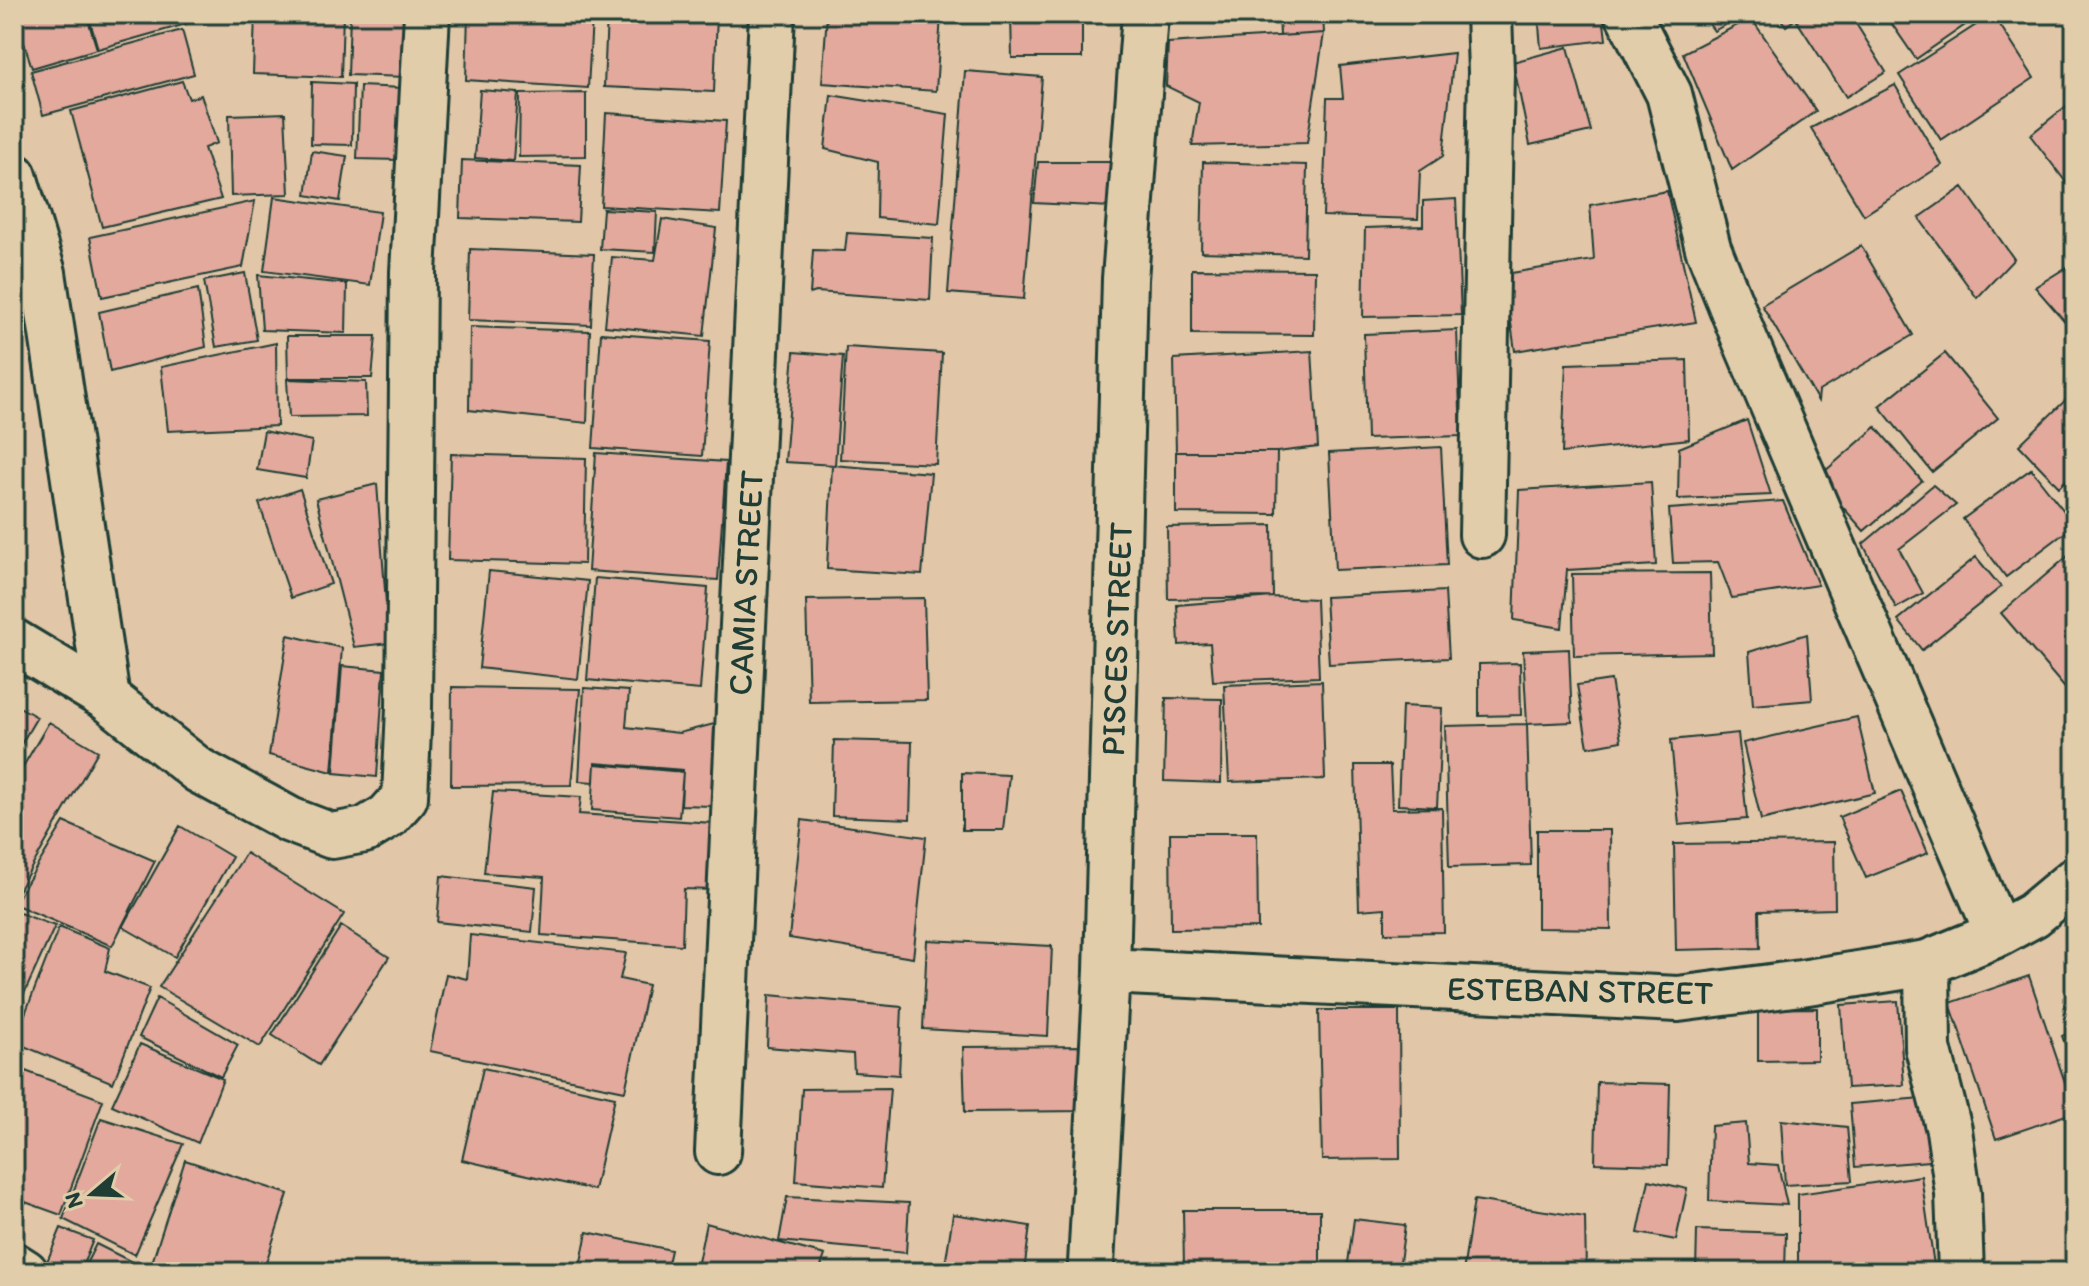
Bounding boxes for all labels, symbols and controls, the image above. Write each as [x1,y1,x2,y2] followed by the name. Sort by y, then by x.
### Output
[719,469,772,697] street label: CAMIA STREET
[1092,521,1141,757] street label: PISCES STREET
[1447,968,1713,1013] street label: ESTEBAN STREET
[52,1154,132,1234] north arrow
[58,1189,89,1212] text: N

